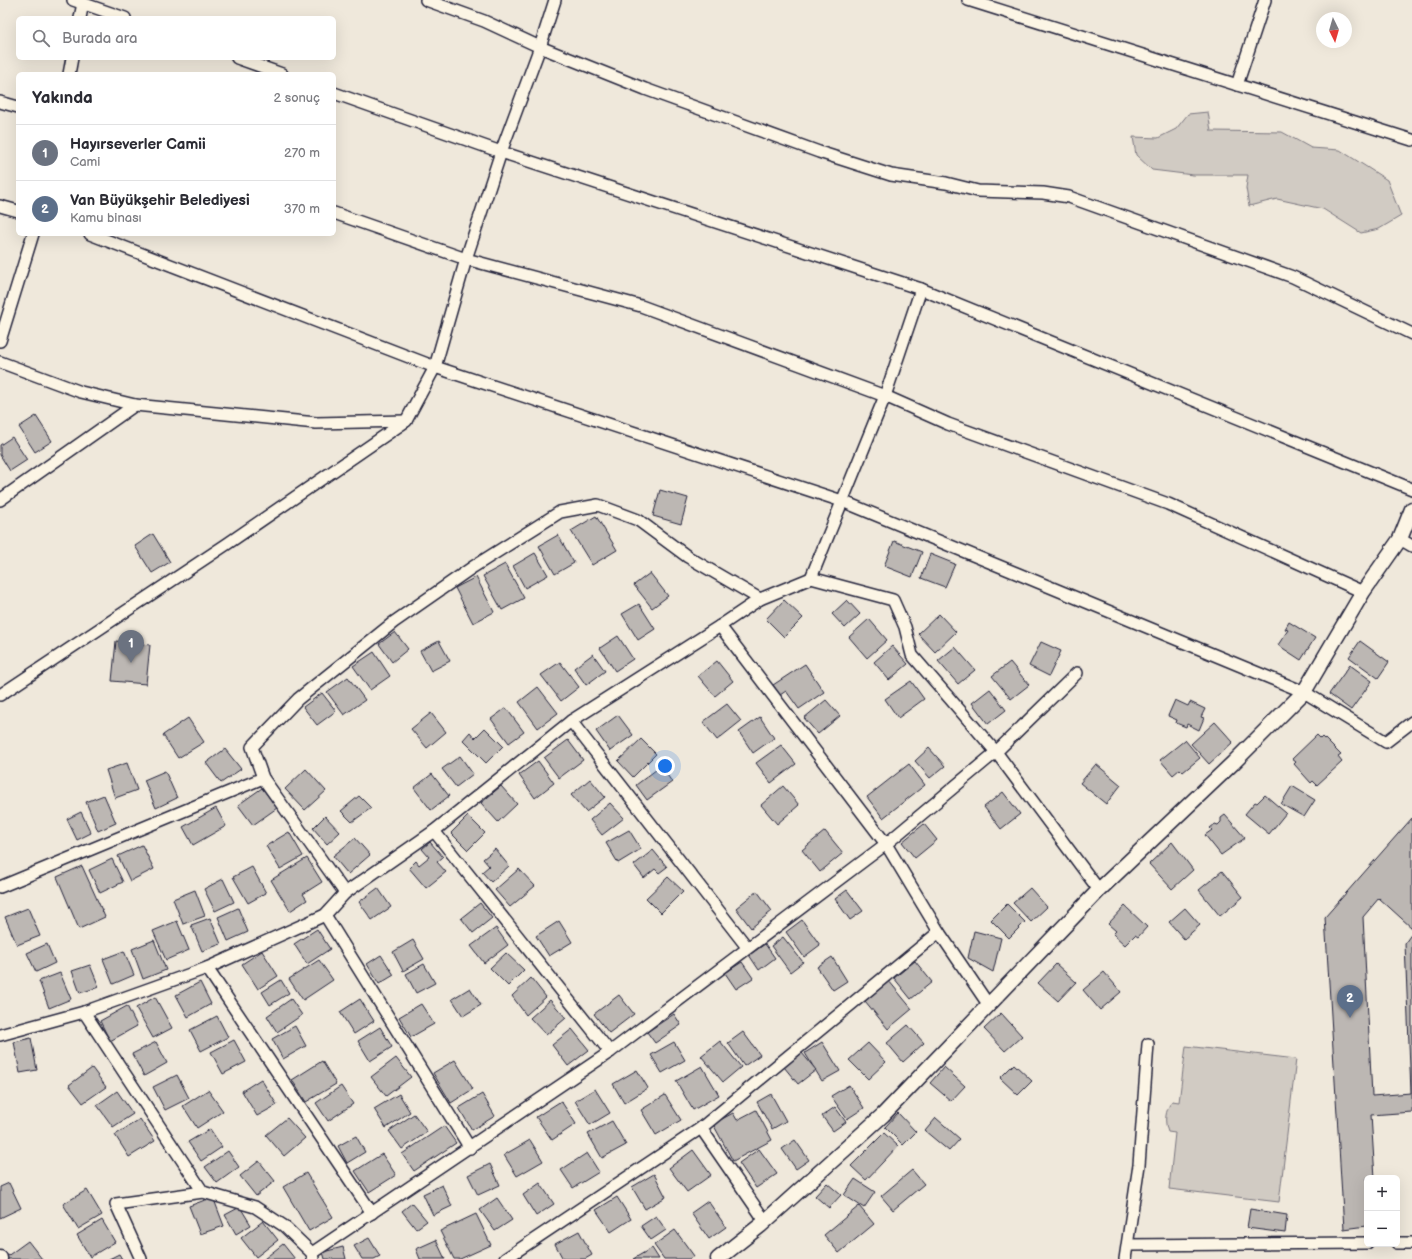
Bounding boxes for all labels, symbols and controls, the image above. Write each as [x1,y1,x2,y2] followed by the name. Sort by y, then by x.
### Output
[1316,12,1352,48] north arrow
[16,16,336,60] search box
[30,27,52,49] icon: search
[62,29,137,48] text: Burada ara
[32,88,93,108] text: Yakında
[274,90,320,106] text: 2 sonuç
[70,135,206,154] text: Hayırseverler Camii
[42,145,48,161] text: 1
[284,145,320,161] text: 270 m
[70,154,100,170] text: Cami
[70,191,250,210] text: Van Büyükşehir Belediyesi
[41,201,49,217] text: 2
[284,201,320,217] text: 370 m
[70,210,142,226] text: Kamu binası
[118,630,144,663] pin: 1
[655,756,675,776] your location
[1337,985,1363,1018] pin: 2
[1364,1175,1400,1247] map controls
[1364,1175,1400,1211] button: +
[1364,1211,1400,1247] button: −

